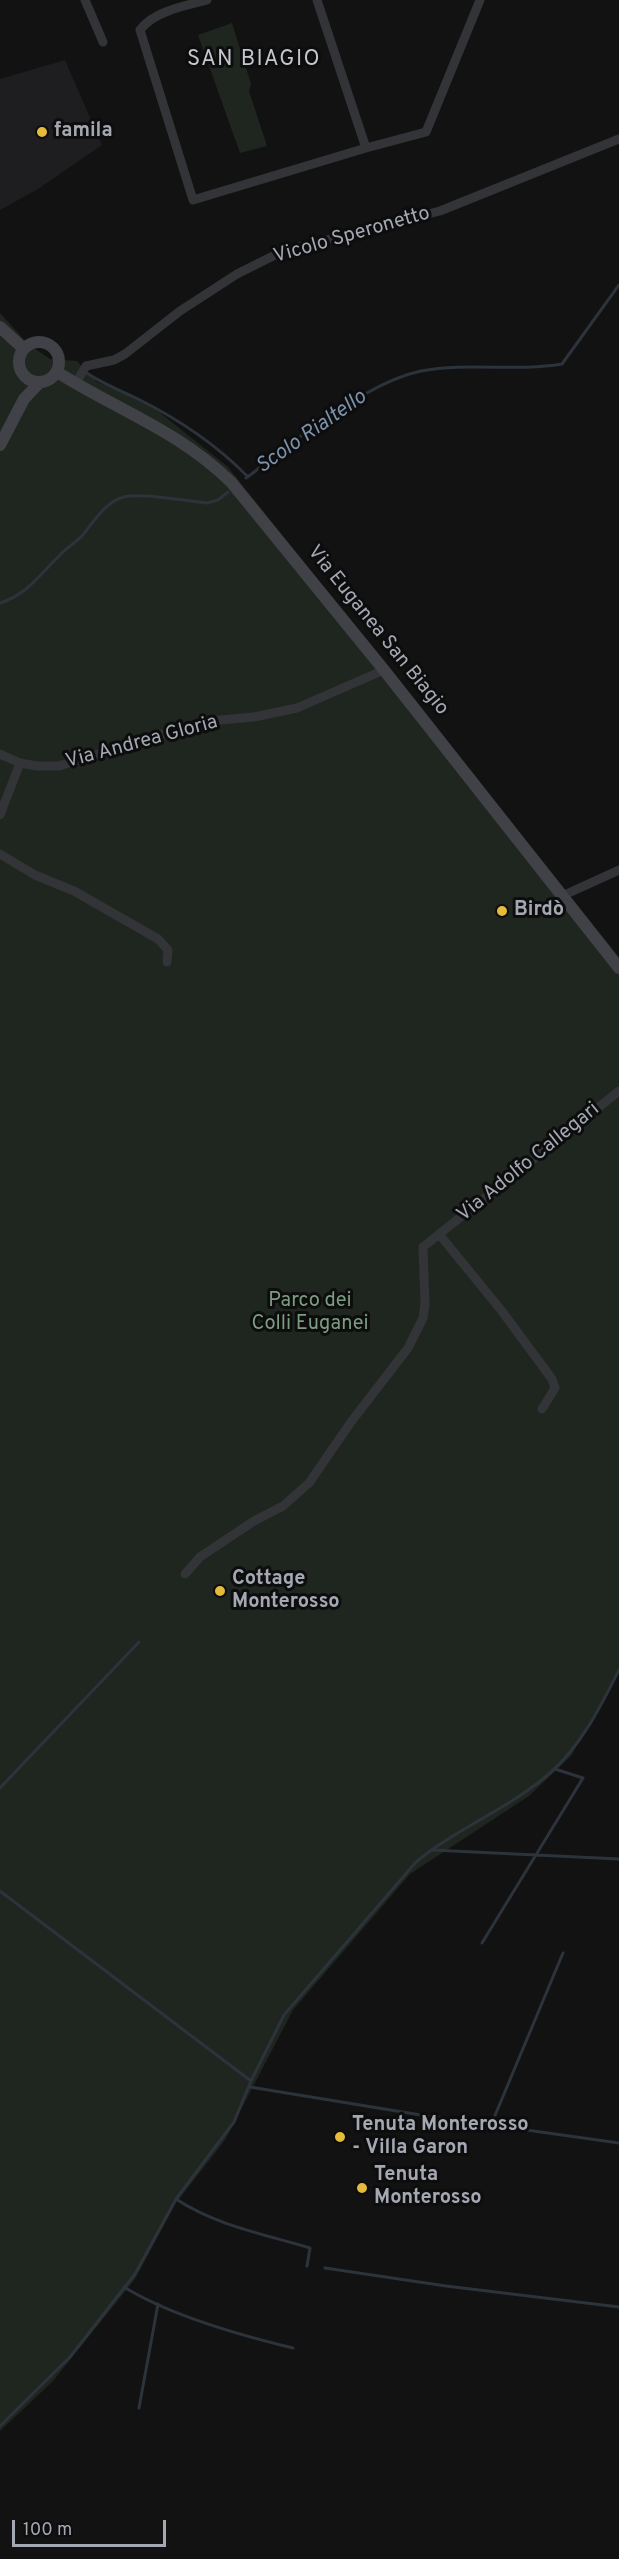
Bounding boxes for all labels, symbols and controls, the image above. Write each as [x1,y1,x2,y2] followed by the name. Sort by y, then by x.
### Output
[187,48,321,74] district label: SAN BIAGIO
[54,120,113,144] place label: famila
[35,125,49,139] marker: famila
[271,202,433,270] street label: Vicolo Speronetto
[252,386,372,480] water label: Scolo Rialtello
[301,541,453,721] street label: Via Euganea San Biagio
[63,711,221,775] street label: Via Andrea Gloria
[514,899,564,923] place label: Birdò
[495,904,509,918] marker: Birdò
[453,1098,605,1228] street label: Via Adolfo Callegari
[251,1290,369,1337] park label: Parco dei Colli Euganei
[232,1568,340,1615] place label: Cottage Monterosso
[213,1584,227,1598] marker: Cottage Monterosso
[352,2114,529,2161] place label: Tenuta Monterosso - Villa Garon
[333,2130,347,2144] marker: Tenuta Monterosso - Villa Garon
[374,2164,482,2211] place label: Tenuta Monterosso
[355,2181,369,2195] marker: Tenuta Monterosso
[15,2508,170,2546] scale bar
[23,2519,72,2542] text: 100 m

